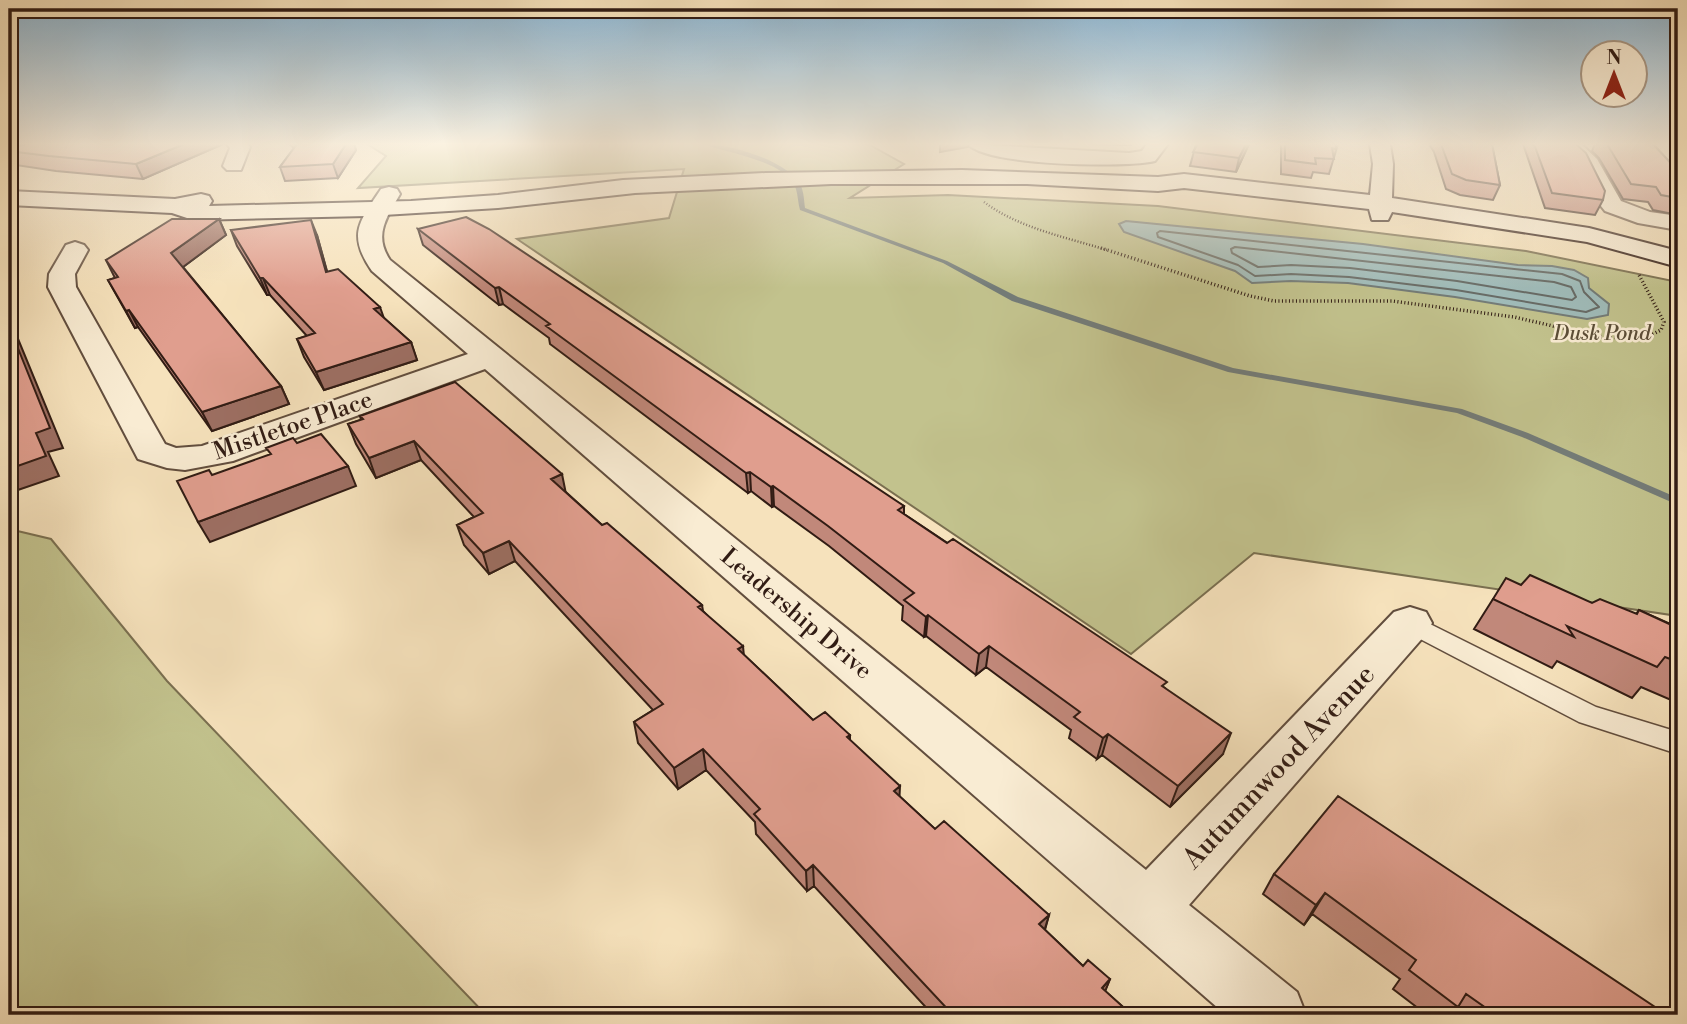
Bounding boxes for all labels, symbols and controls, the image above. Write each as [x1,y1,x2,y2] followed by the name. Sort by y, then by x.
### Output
[1578,38,1648,108] north arrow
[1606,46,1622,70] text: N
[1552,321,1652,347] park label: Dusk Pond
[209,385,377,467] street label: Mistletoe Place
[714,542,878,686] street label: Leadership Drive
[1175,658,1383,877] street label: Autumnwood Avenue

